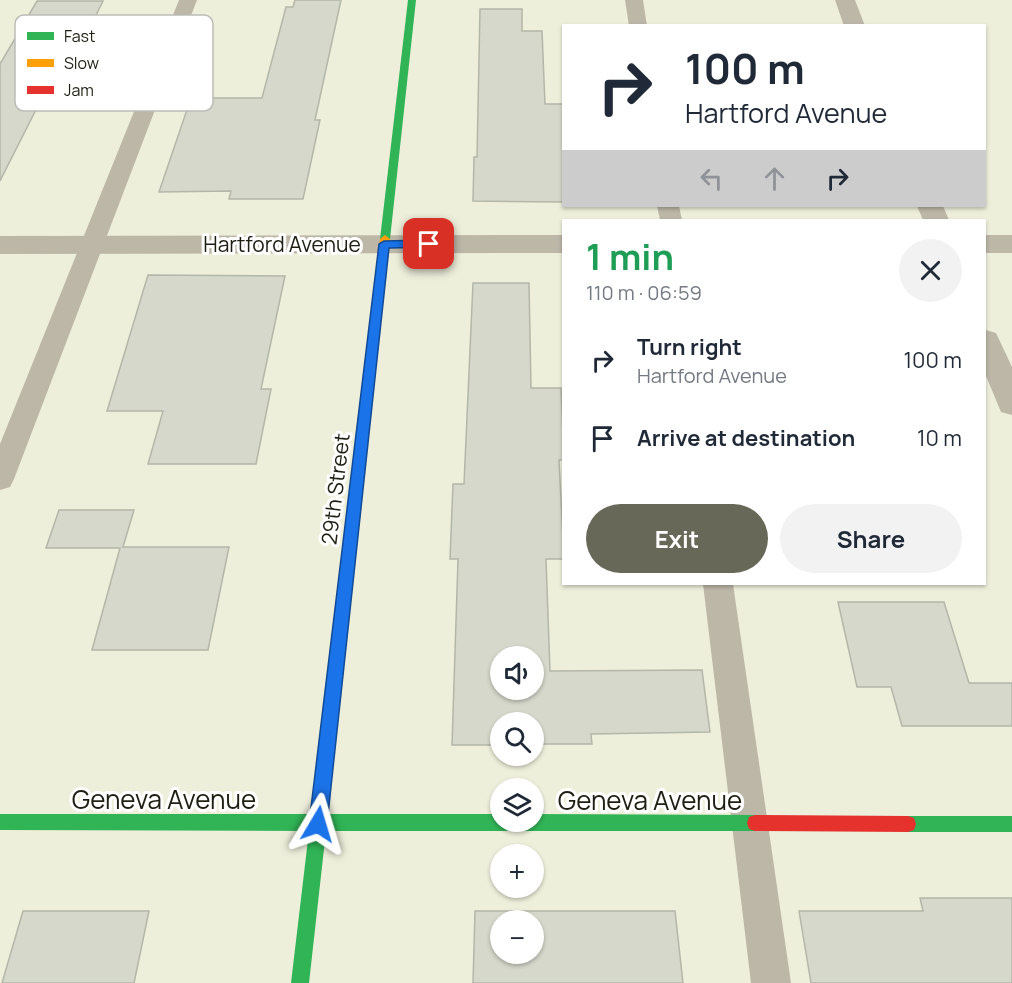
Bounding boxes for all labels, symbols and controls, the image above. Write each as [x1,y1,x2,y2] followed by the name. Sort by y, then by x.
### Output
[15,15,213,111] legend
[64,25,95,47] text: Fast
[685,39,805,97] text: 100 m
[586,48,664,126] icon: right
[64,52,99,74] text: Slow
[64,79,94,101] text: Jam
[685,94,887,131] text: Hartford Avenue
[695,162,728,195] icon: left
[758,162,791,195] icon: ahead
[821,162,854,195] icon: right
[403,218,454,269] pin
[412,227,445,260] icon: arrive
[203,230,361,258] street label: Hartford Avenue
[586,232,674,281] text: 1 min
[899,239,962,302] button: close
[586,279,702,306] text: 110 m · 06:59
[637,332,742,362] text: Turn right
[586,344,619,377] icon: right
[904,345,962,375] text: 100 m
[637,362,787,389] text: Hartford Avenue
[586,422,619,455] icon: arrive
[637,423,855,453] text: Arrive at destination
[917,423,962,453] text: 10 m
[314,432,356,546] street label: 29th Street
[586,504,768,573] button: Exit
[780,504,962,573] button: Share
[490,646,544,964] map controls
[490,646,544,700] button: sound
[490,712,544,766] button: search
[490,778,544,832] button: layers
[72,781,256,817] street label: Geneva Avenue
[558,782,742,818] street label: Geneva Avenue
[286,792,350,856] position arrow
[490,844,544,898] button: +
[490,910,544,964] button: −

